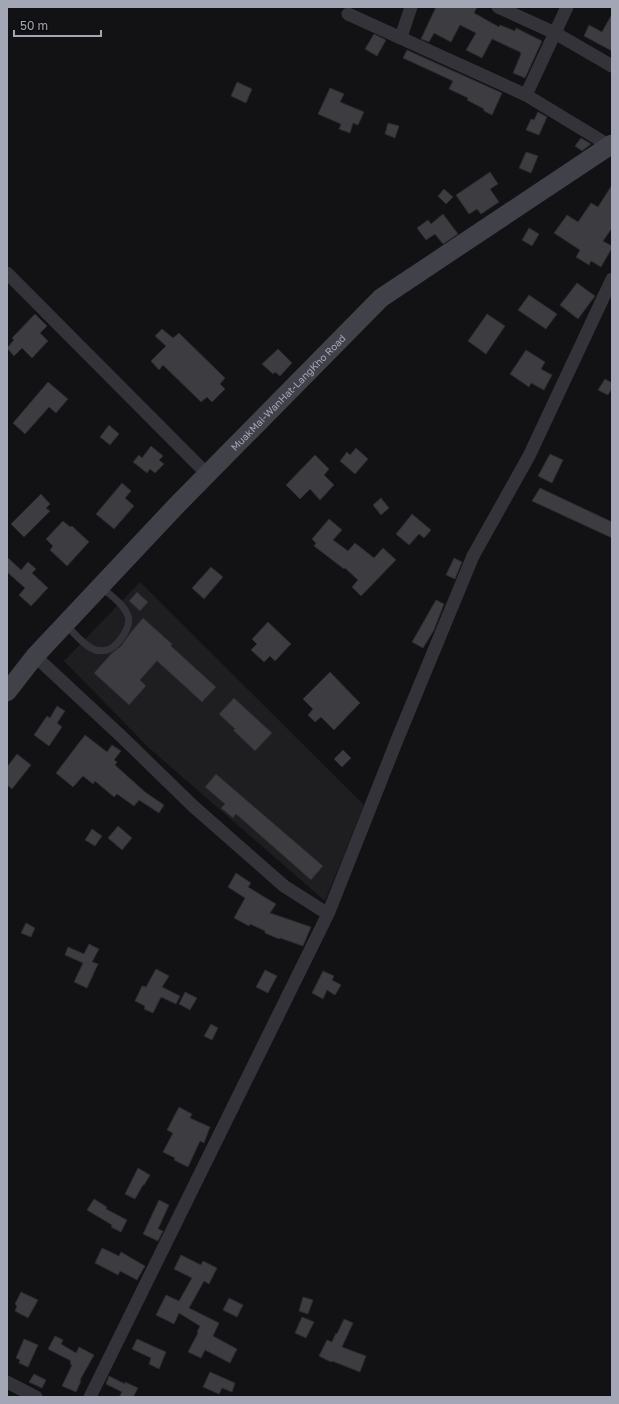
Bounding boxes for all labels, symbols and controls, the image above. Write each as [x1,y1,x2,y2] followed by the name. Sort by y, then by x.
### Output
[14,12,101,38] scale bar
[20,18,48,33] text: 50 m
[228,332,348,453] street label: MuakMai-WanHat-LangKho Road

